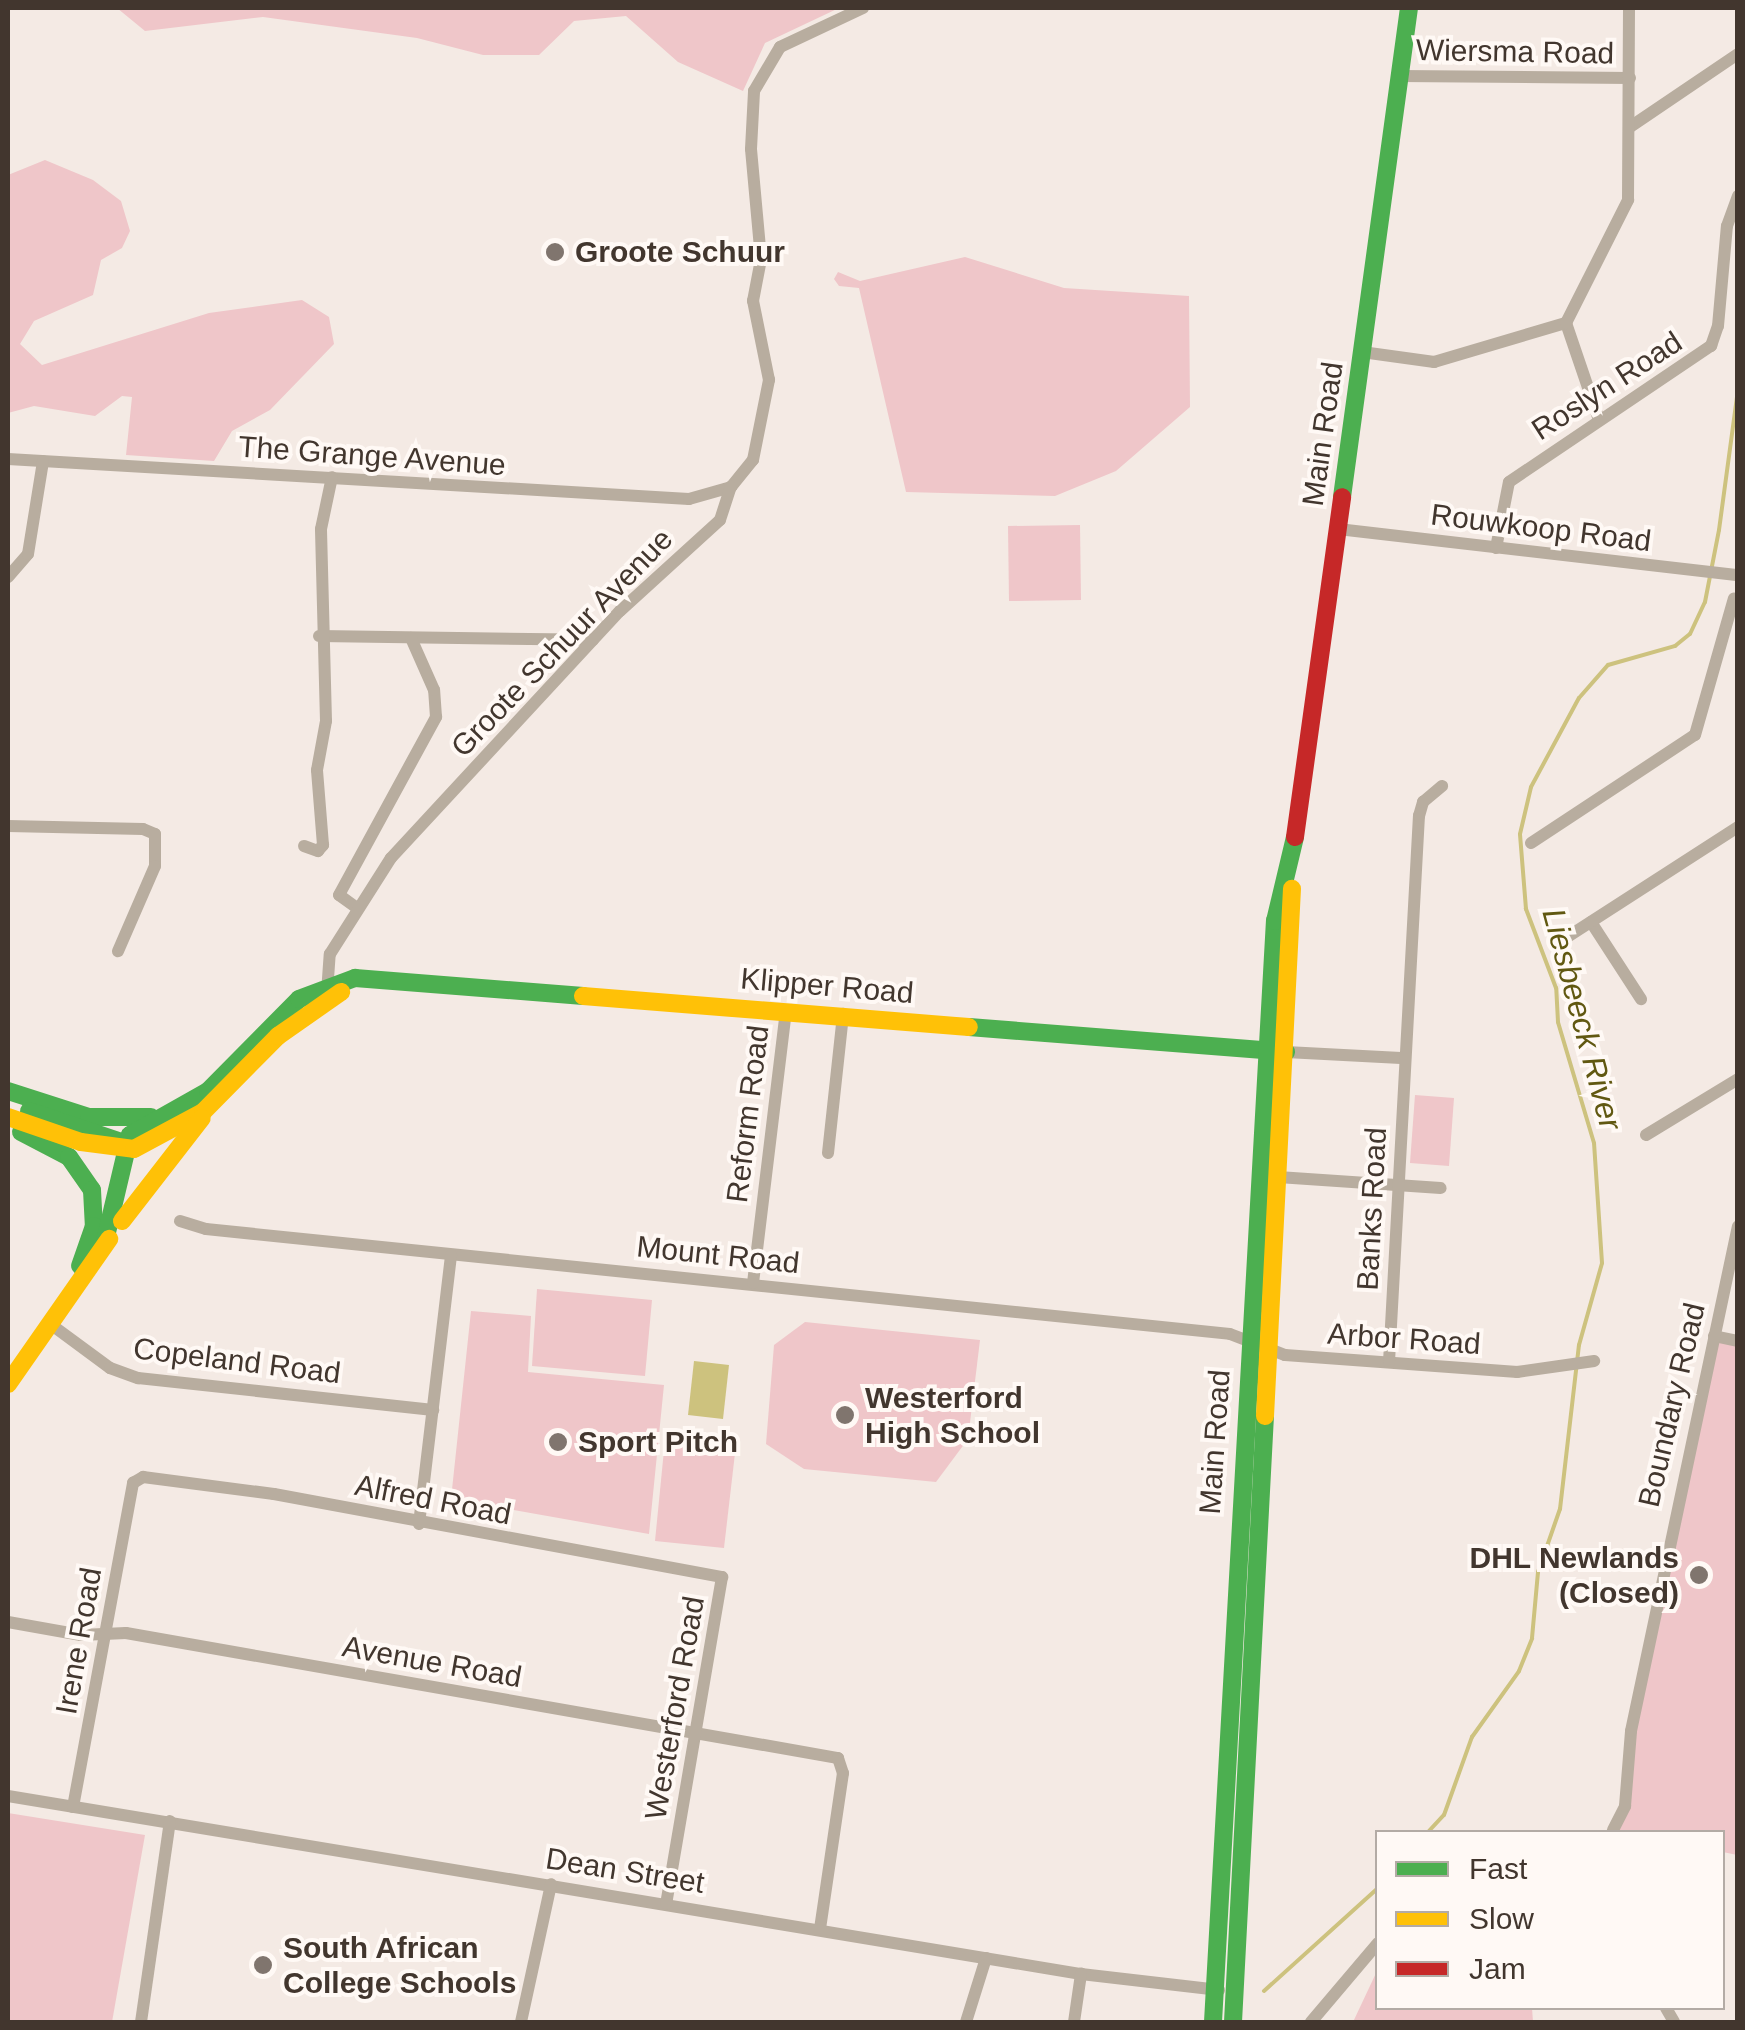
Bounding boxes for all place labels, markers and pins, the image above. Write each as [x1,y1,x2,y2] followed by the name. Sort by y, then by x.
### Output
[575,234,785,270] place label: Groote Schuur
[544,241,566,263] marker: Groote Schuur
[865,1380,1040,1450] place label: Westerford High School
[834,1404,856,1426] marker: Westerford High School
[578,1424,738,1460] place label: Sport Pitch
[547,1431,569,1453] marker: Sport Pitch
[1469,1540,1679,1610] place label: DHL Newlands (Closed)
[1688,1564,1710,1586] marker: DHL Newlands (Closed)
[283,1930,516,2000] place label: South African College Schools
[252,1954,274,1976] marker: South African College Schools

